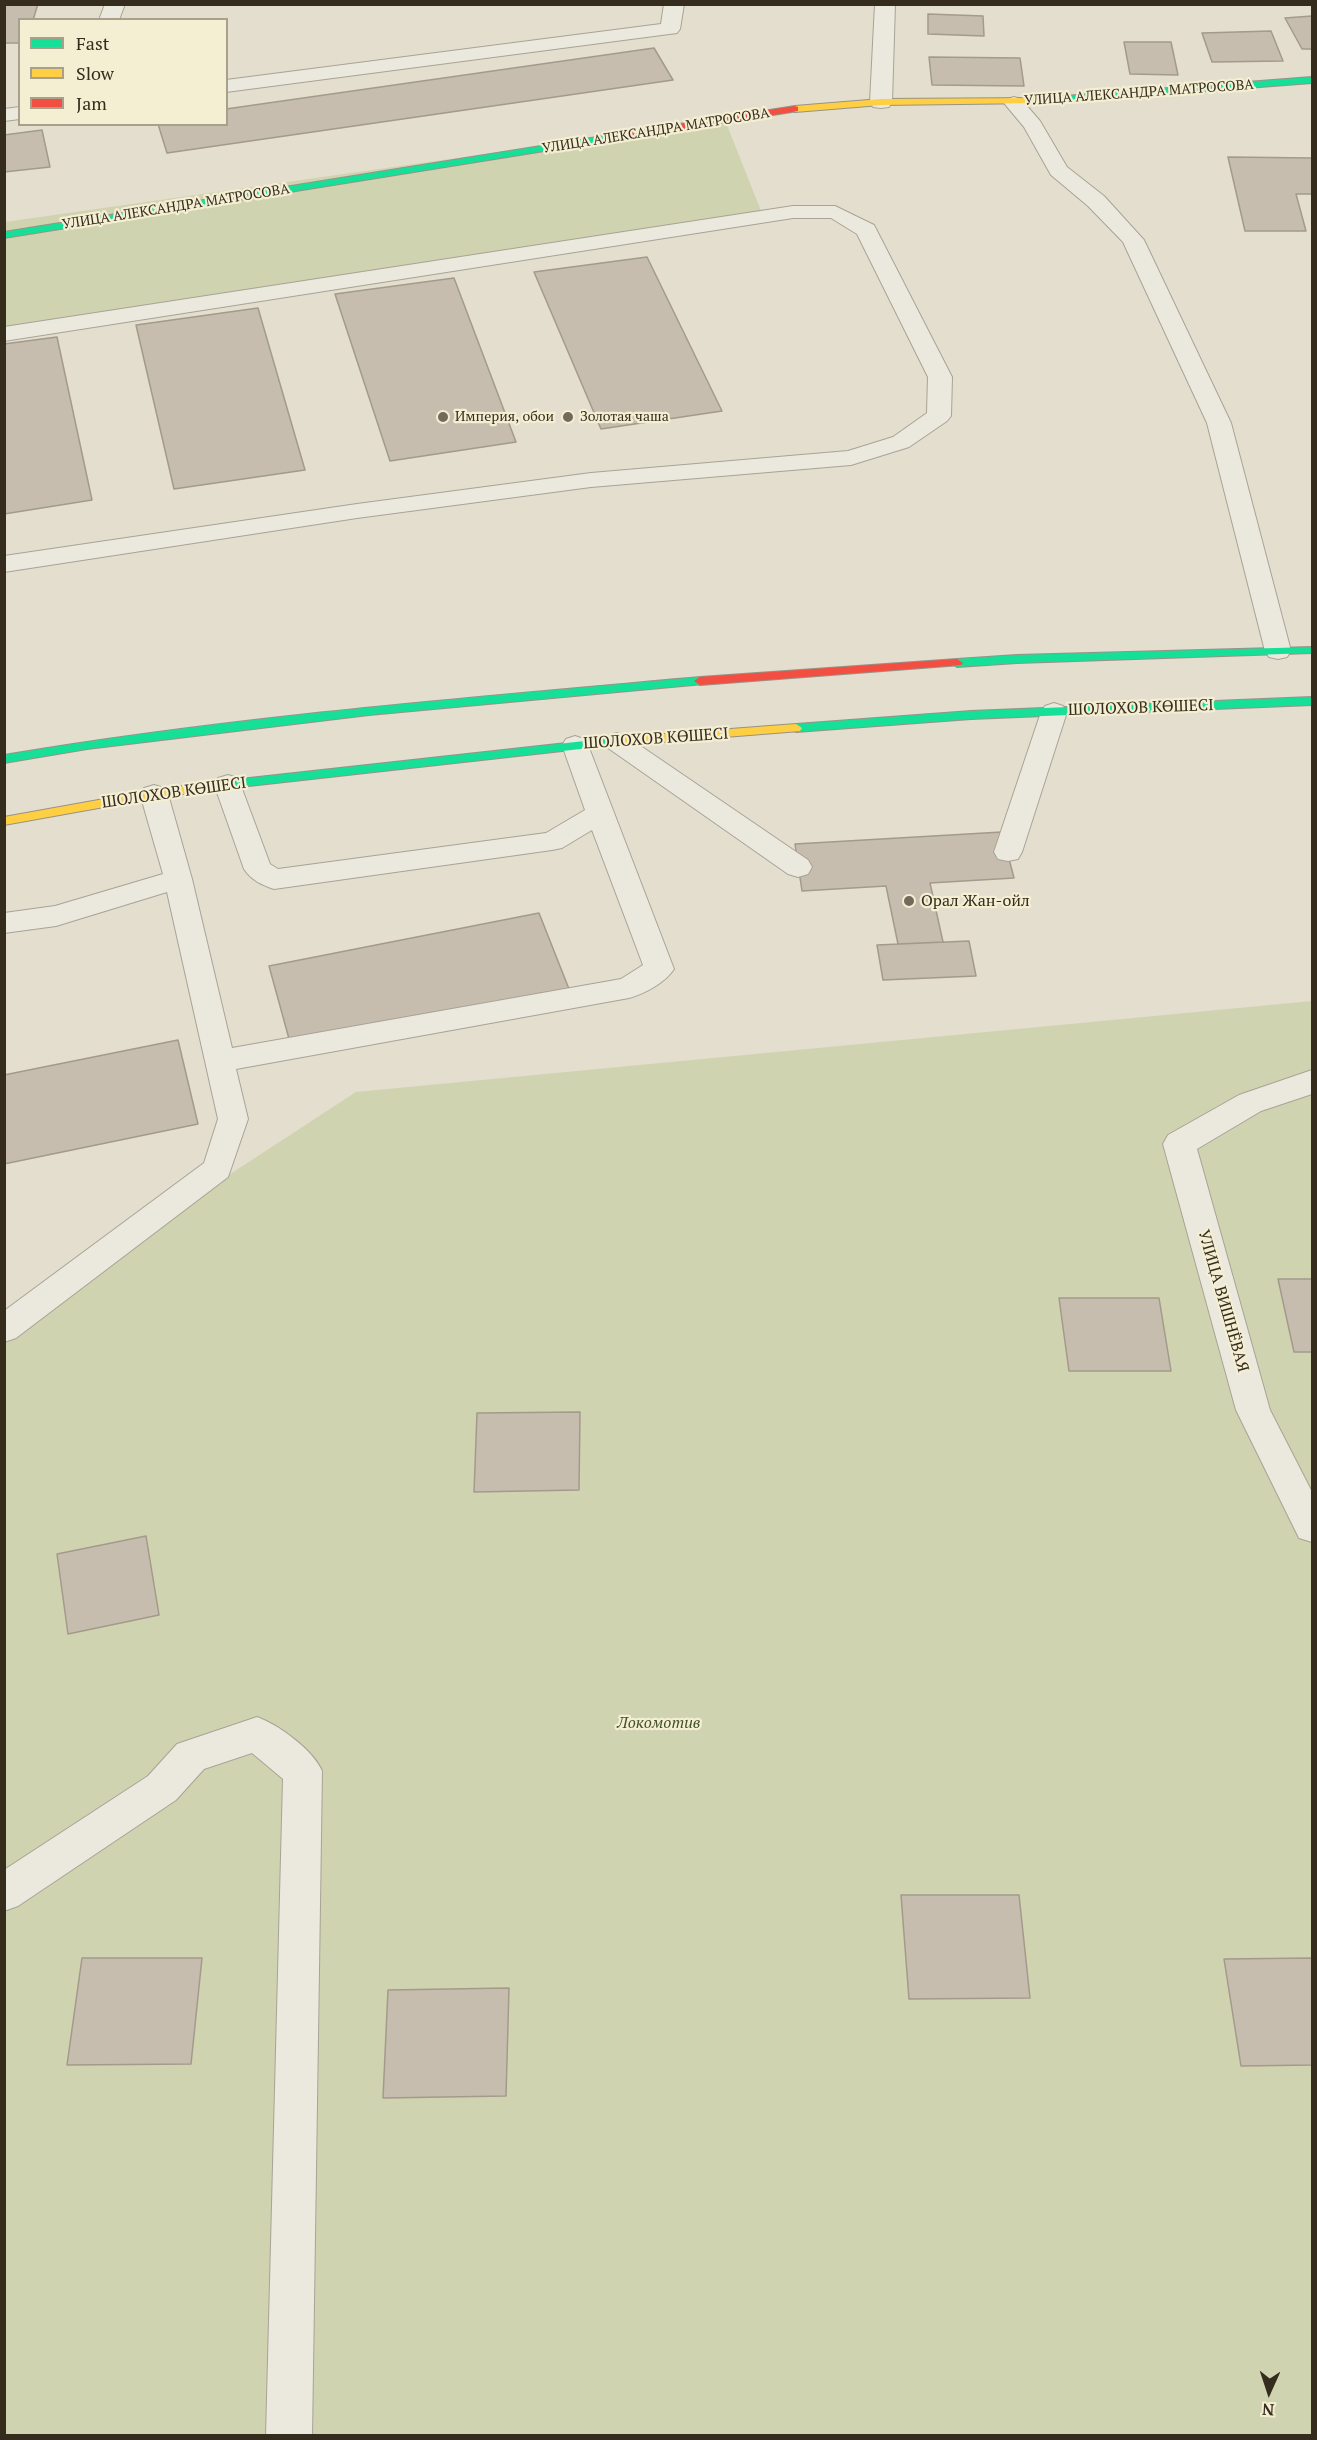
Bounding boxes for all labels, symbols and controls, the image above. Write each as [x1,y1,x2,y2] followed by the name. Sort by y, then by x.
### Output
[18,18,228,126] legend
[76,31,109,55] text: Fast
[76,61,114,85] text: Slow
[1024,77,1254,109] street label: УЛИЦА АЛЕКСАНДРА МАТРОСОВА
[76,91,107,115] text: Jam
[541,105,771,157] street label: УЛИЦА АЛЕКСАНДРА МАТРОСОВА
[61,181,291,233] street label: УЛИЦА АЛЕКСАНДРА МАТРОСОВА
[455,409,554,425] place label: Империя, обои
[580,409,669,425] place label: Золотая чаша
[436,410,450,424] marker: Империя, обои
[561,410,575,424] marker: Золотая чаша
[1068,696,1214,720] street label: ШОЛОХОВ КӨШЕСІ
[583,724,729,754] street label: ШОЛОХОВ КӨШЕСІ
[101,773,247,813] street label: ШОЛОХОВ КӨШЕСІ
[921,891,1030,911] place label: Орал Жан-ойл
[902,894,916,908] marker: Орал Жан-ойл
[1193,1228,1253,1374] street label: УЛИЦА ВИШНЁВАЯ
[617,1713,701,1733] park label: Локомотив
[1239,2362,1299,2422] north arrow
[1261,2399,1275,2421] text: N

